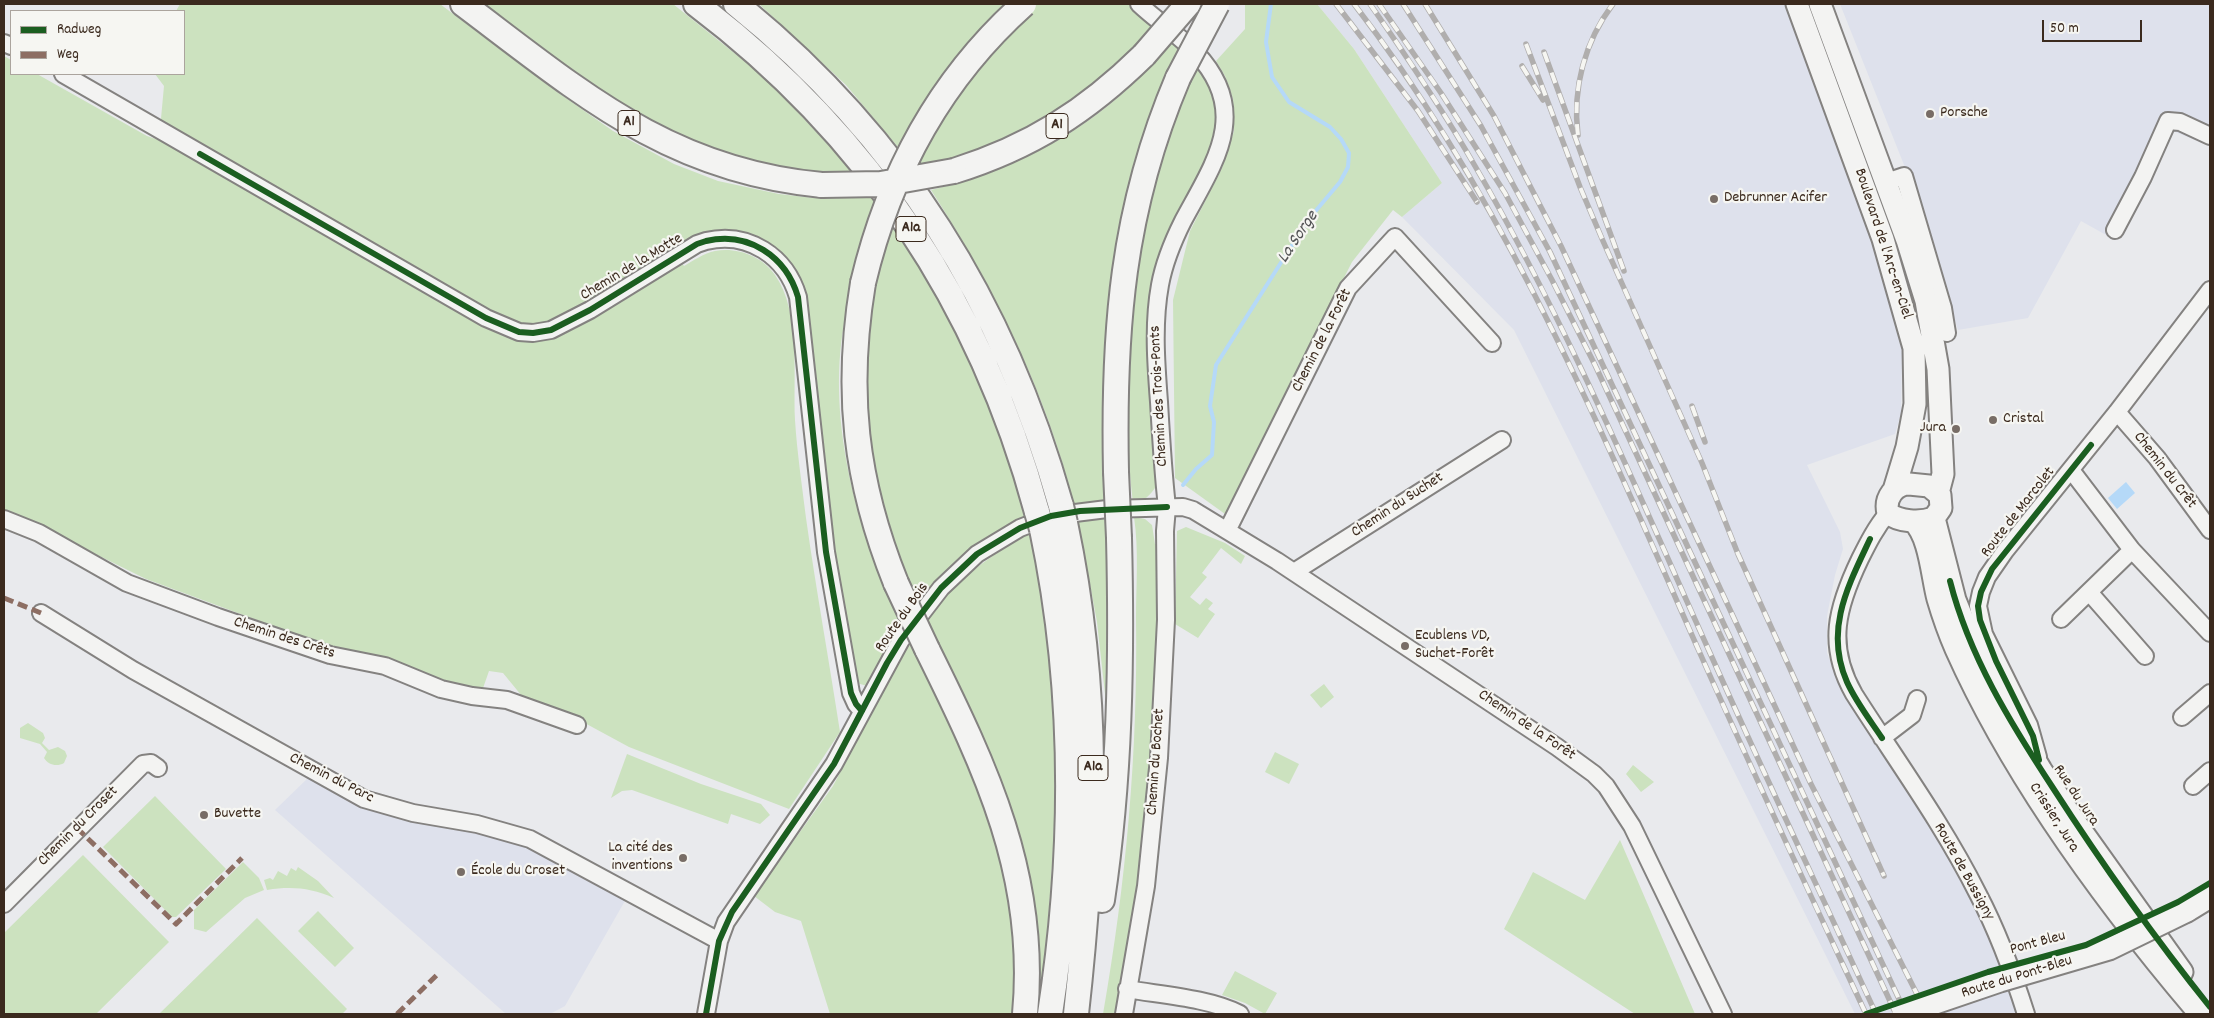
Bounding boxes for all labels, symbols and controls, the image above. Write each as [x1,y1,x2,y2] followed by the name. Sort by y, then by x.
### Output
[10,10,185,75] legend
[2044,10,2144,42] scale bar
[2050,18,2079,40] text: 50 m
[57,19,101,41] text: Radweg
[57,44,79,66] text: Weg
[1940,104,1988,124] place label: Porsche
[1924,108,1936,120] marker: Porsche
[618,110,640,136] road number: A1
[1046,114,1068,138] road number: A1
[1849,166,1915,322] street label: Boulevard de l'Arc-en-Ciel
[1724,189,1827,209] place label: Debrunner Acifer
[1708,193,1720,205] marker: Debrunner Acifer
[1274,208,1324,268] water label: La Sorge
[896,216,926,242] road number: A1a
[577,230,687,306] street label: Chemin de la Motte
[1289,286,1357,396] street label: Chemin de la Forêt
[1147,325,1173,467] street label: Chemin des Trois-Ponts
[2003,410,2044,430] place label: Cristal
[1987,414,1999,426] marker: Cristal
[1920,419,1946,439] place label: Jura
[1950,423,1962,435] marker: Jura
[2128,429,2200,513] street label: Chemin du Crêt
[1978,464,2060,562] street label: Route de Marcolet
[1348,469,1448,543] street label: Chemin du Suchet
[872,579,934,657] street label: Route du Bois
[231,614,337,664] street label: Chemin des Crêts
[1415,627,1494,665] place label: Ecublens VD, Suchet-Forêt
[1399,640,1411,652] marker: Ecublens VD, Suchet-Forêt
[1474,686,1578,766] street label: Chemin de la Forêt
[1144,708,1170,816] street label: Chemin du Bochet
[285,749,377,809] street label: Chemin du Parc
[1078,756,1108,780] road number: A1a
[2048,762,2102,830] street label: Rue du Jura
[2023,780,2083,856] street label: Crissier, Jura
[35,783,123,871] street label: Chemin du Croset
[214,805,261,825] place label: Buvette
[198,809,210,821] marker: Buvette
[1928,820,1998,924] street label: Route de Bussigny
[608,839,673,877] place label: La cité des inventions
[677,852,689,864] marker: La cité des inventions
[471,862,565,882] place label: École du Croset
[455,866,467,878] marker: École du Croset
[2008,927,2068,961] street label: Pont Bleu
[1959,952,2075,1004] street label: Route du Pont-Bleu

